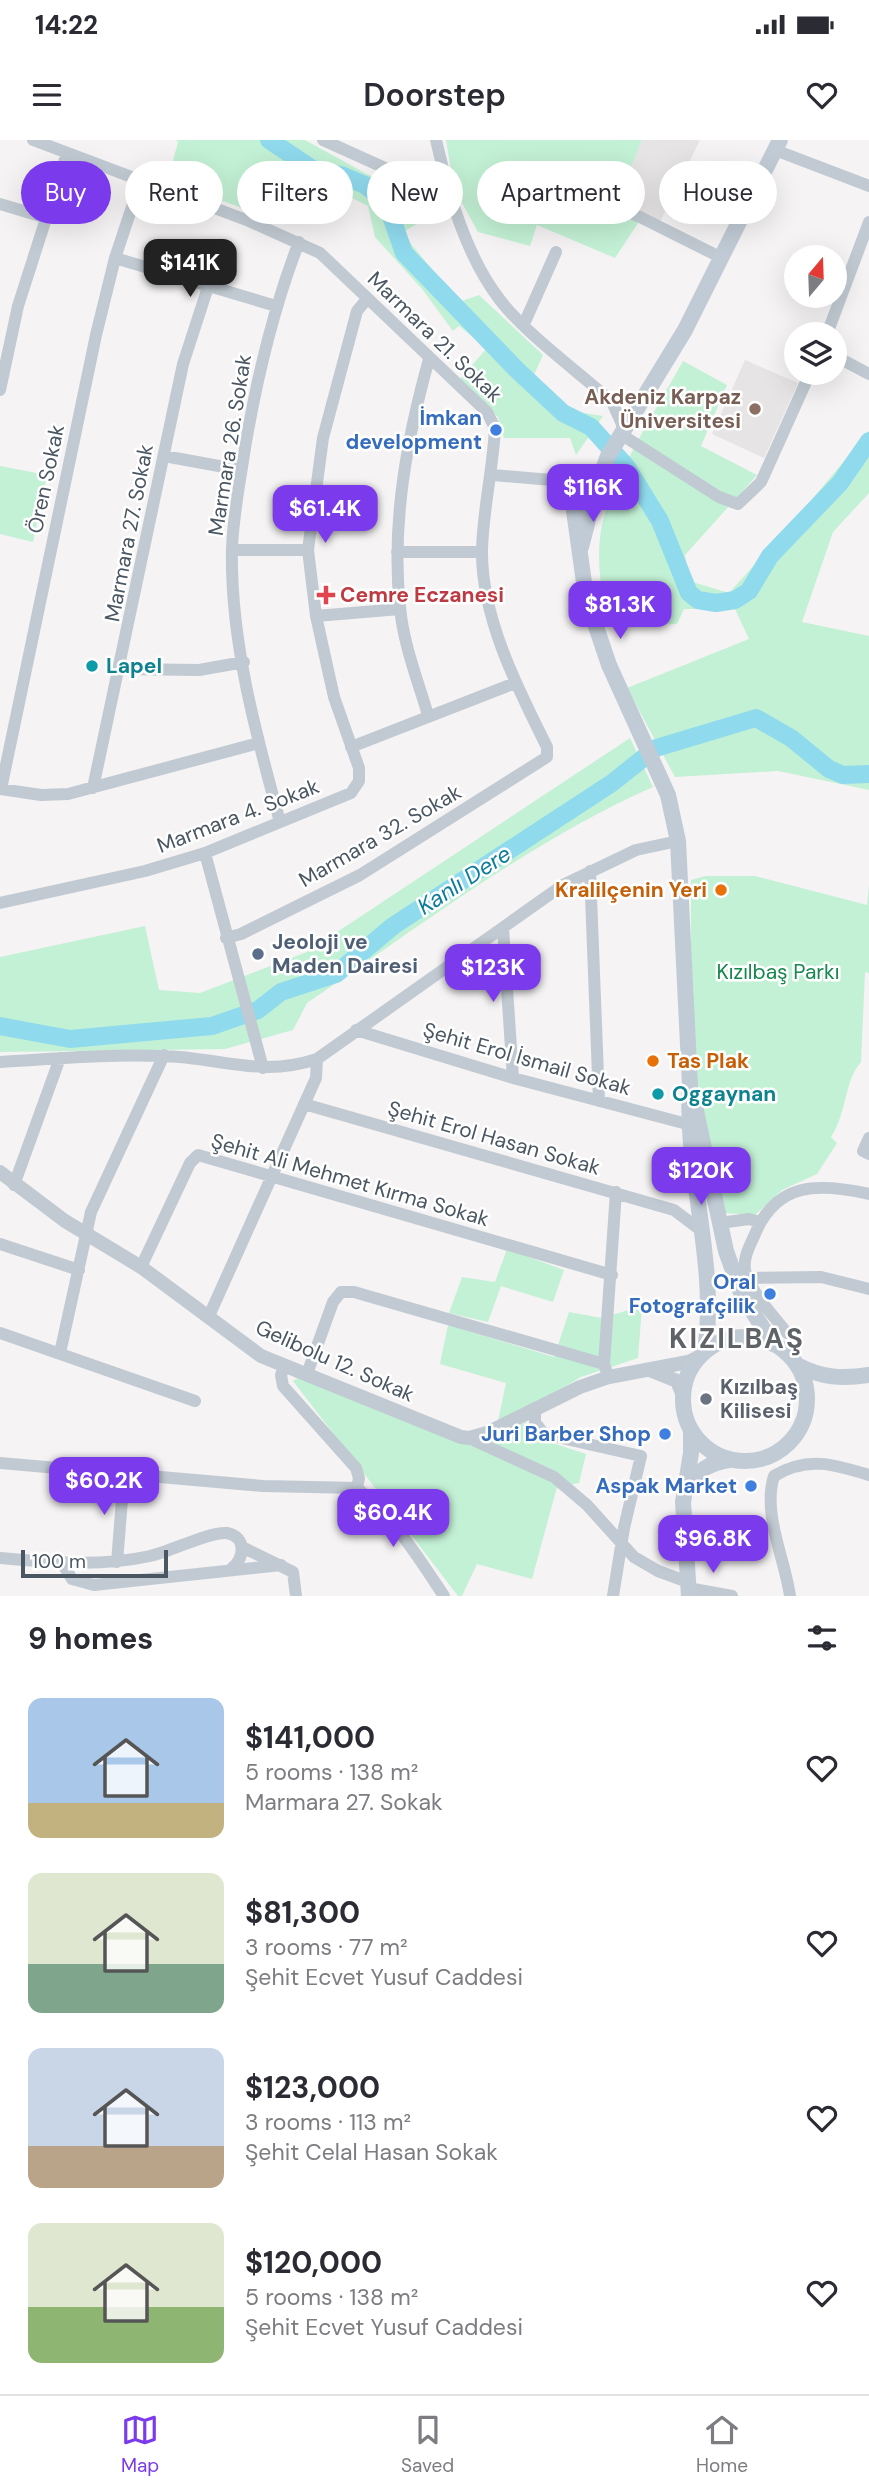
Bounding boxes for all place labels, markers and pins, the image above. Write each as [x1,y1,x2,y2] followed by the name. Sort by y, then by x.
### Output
[141,240,239,299] pin: $141K
[584,383,741,435] place label: Akdeniz Karpaz Üniversitesi
[747,401,763,417] marker: Akdeniz Karpaz Üniversitesi
[345,404,482,456] place label: İmkan development
[488,422,504,438] marker: İmkan development
[544,464,642,524] pin: $116K
[268,486,382,545] pin: $61.4K
[340,581,504,609] place label: Cemre Eczanesi
[563,582,677,641] pin: $81.3K
[318,587,334,603] marker: Cemre Eczanesi
[106,652,162,680] place label: Lapel
[84,658,100,674] marker: Lapel
[555,876,707,904] place label: Kralilçenin Yeri
[713,882,729,898] marker: Kralilçenin Yeri
[272,928,418,980] place label: Jeoloji ve Maden Dairesi
[444,944,542,1004] pin: $123K
[250,946,266,962] marker: Jeoloji ve Maden Dairesi
[667,1047,749,1075] place label: Tas Plak
[645,1053,661,1069] marker: Tas Plak
[672,1080,776,1108] place label: Oggaynan
[650,1086,666,1102] marker: Oggaynan
[652,1147,750,1207] pin: $120K
[629,1268,756,1320] place label: Oral Fotografçilik
[762,1286,778,1302] marker: Oral Fotografçilik
[720,1373,798,1425] place label: Kızılbaş Kilisesi
[698,1391,714,1407] marker: Kızılbaş Kilisesi
[481,1420,651,1448] place label: Juri Barber Shop
[657,1426,673,1442] marker: Juri Barber Shop
[47,1458,161,1517] pin: $60.2K
[595,1472,737,1500] place label: Aspak Market
[743,1478,759,1494] marker: Aspak Market
[336,1490,450,1549] pin: $60.4K
[656,1516,770,1575] pin: $96.8K

